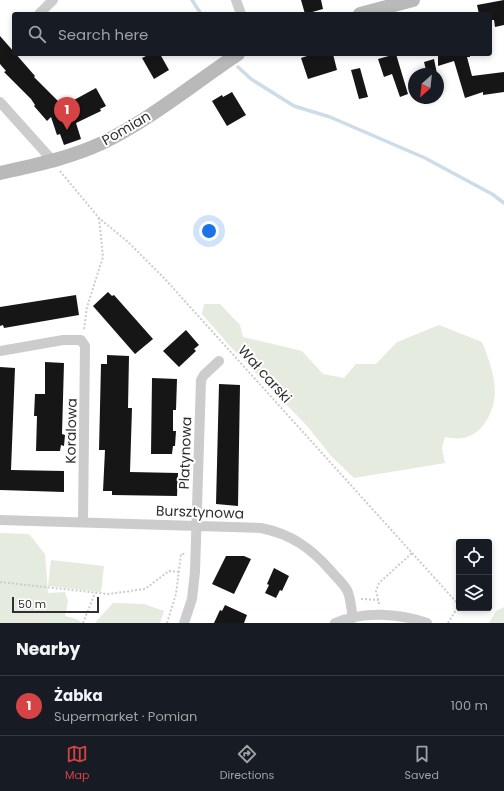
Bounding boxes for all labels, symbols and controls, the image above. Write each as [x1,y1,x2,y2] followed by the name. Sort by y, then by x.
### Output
[12,12,492,56] search box
[26,23,48,45] icon: search
[58,24,148,45] text: Search here
[408,68,444,104] north arrow
[54,97,80,130] pin: 1
[98,106,154,150] street label: Pomian
[199,221,219,241] your location
[234,341,296,407] street label: Wał carski
[60,398,82,464] street label: Koralowa
[174,416,196,490] street label: Platynowa
[156,500,244,524] street label: Bursztynowa
[456,539,492,611] map controls
[456,539,492,575] button: locate
[456,575,492,611] button: layers
[12,595,99,614] scale bar
[18,596,46,612] text: 50 m
[16,637,80,661] text: Nearby
[54,685,103,706] text: Żabka
[27,696,31,715] text: 1
[451,696,488,715] text: 100 m
[54,707,197,726] text: Supermarket · Pomian
[65,743,89,784] tab: Map
[220,743,274,784] tab: Directions
[405,743,439,784] tab: Saved

